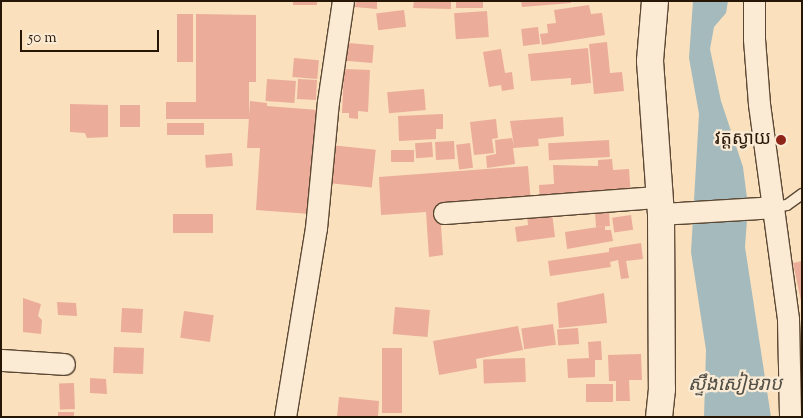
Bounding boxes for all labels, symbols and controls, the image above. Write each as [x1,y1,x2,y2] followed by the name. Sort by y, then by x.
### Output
[22,20,161,52] scale bar
[28,28,57,49] text: 50 m
[715,129,771,151] place label: វត្តស្វាយ
[775,134,787,146] marker: វត្តស្វាយ
[688,375,782,397] water label: ស្ទឹងសៀមរាប

